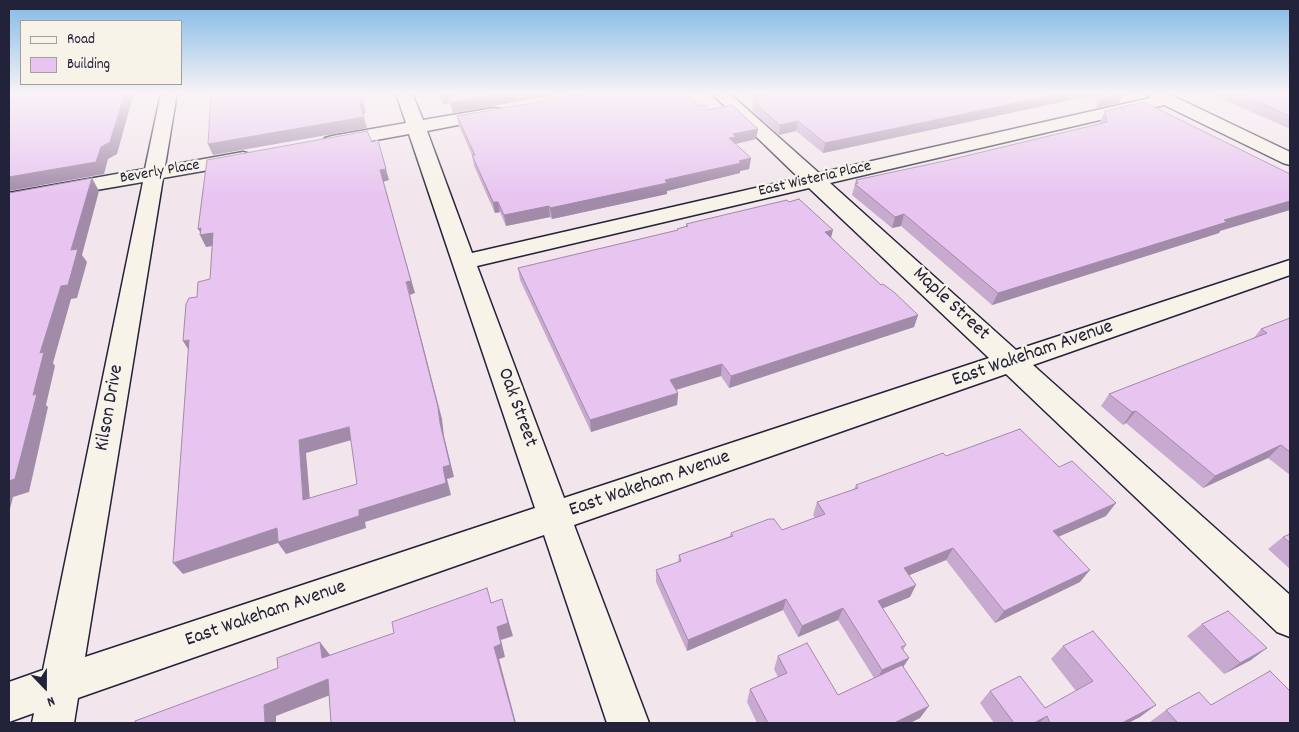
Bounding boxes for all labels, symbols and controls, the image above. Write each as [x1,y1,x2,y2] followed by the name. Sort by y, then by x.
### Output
[20,20,182,85] legend
[67,29,95,51] text: Road
[67,54,110,76] text: Building
[119,157,201,189] street label: Beverly Place
[757,158,873,202] street label: East Wisteria Place
[906,263,994,347] street label: Maple Street
[950,316,1116,394] street label: East Wakeham Avenue
[92,363,130,453] street label: Kilson Drive
[491,365,541,451] street label: Oak Street
[567,446,733,524] street label: East Wakeham Avenue
[183,576,349,654] street label: East Wakeham Avenue
[20,662,70,712] north arrow
[44,690,58,711] text: N

